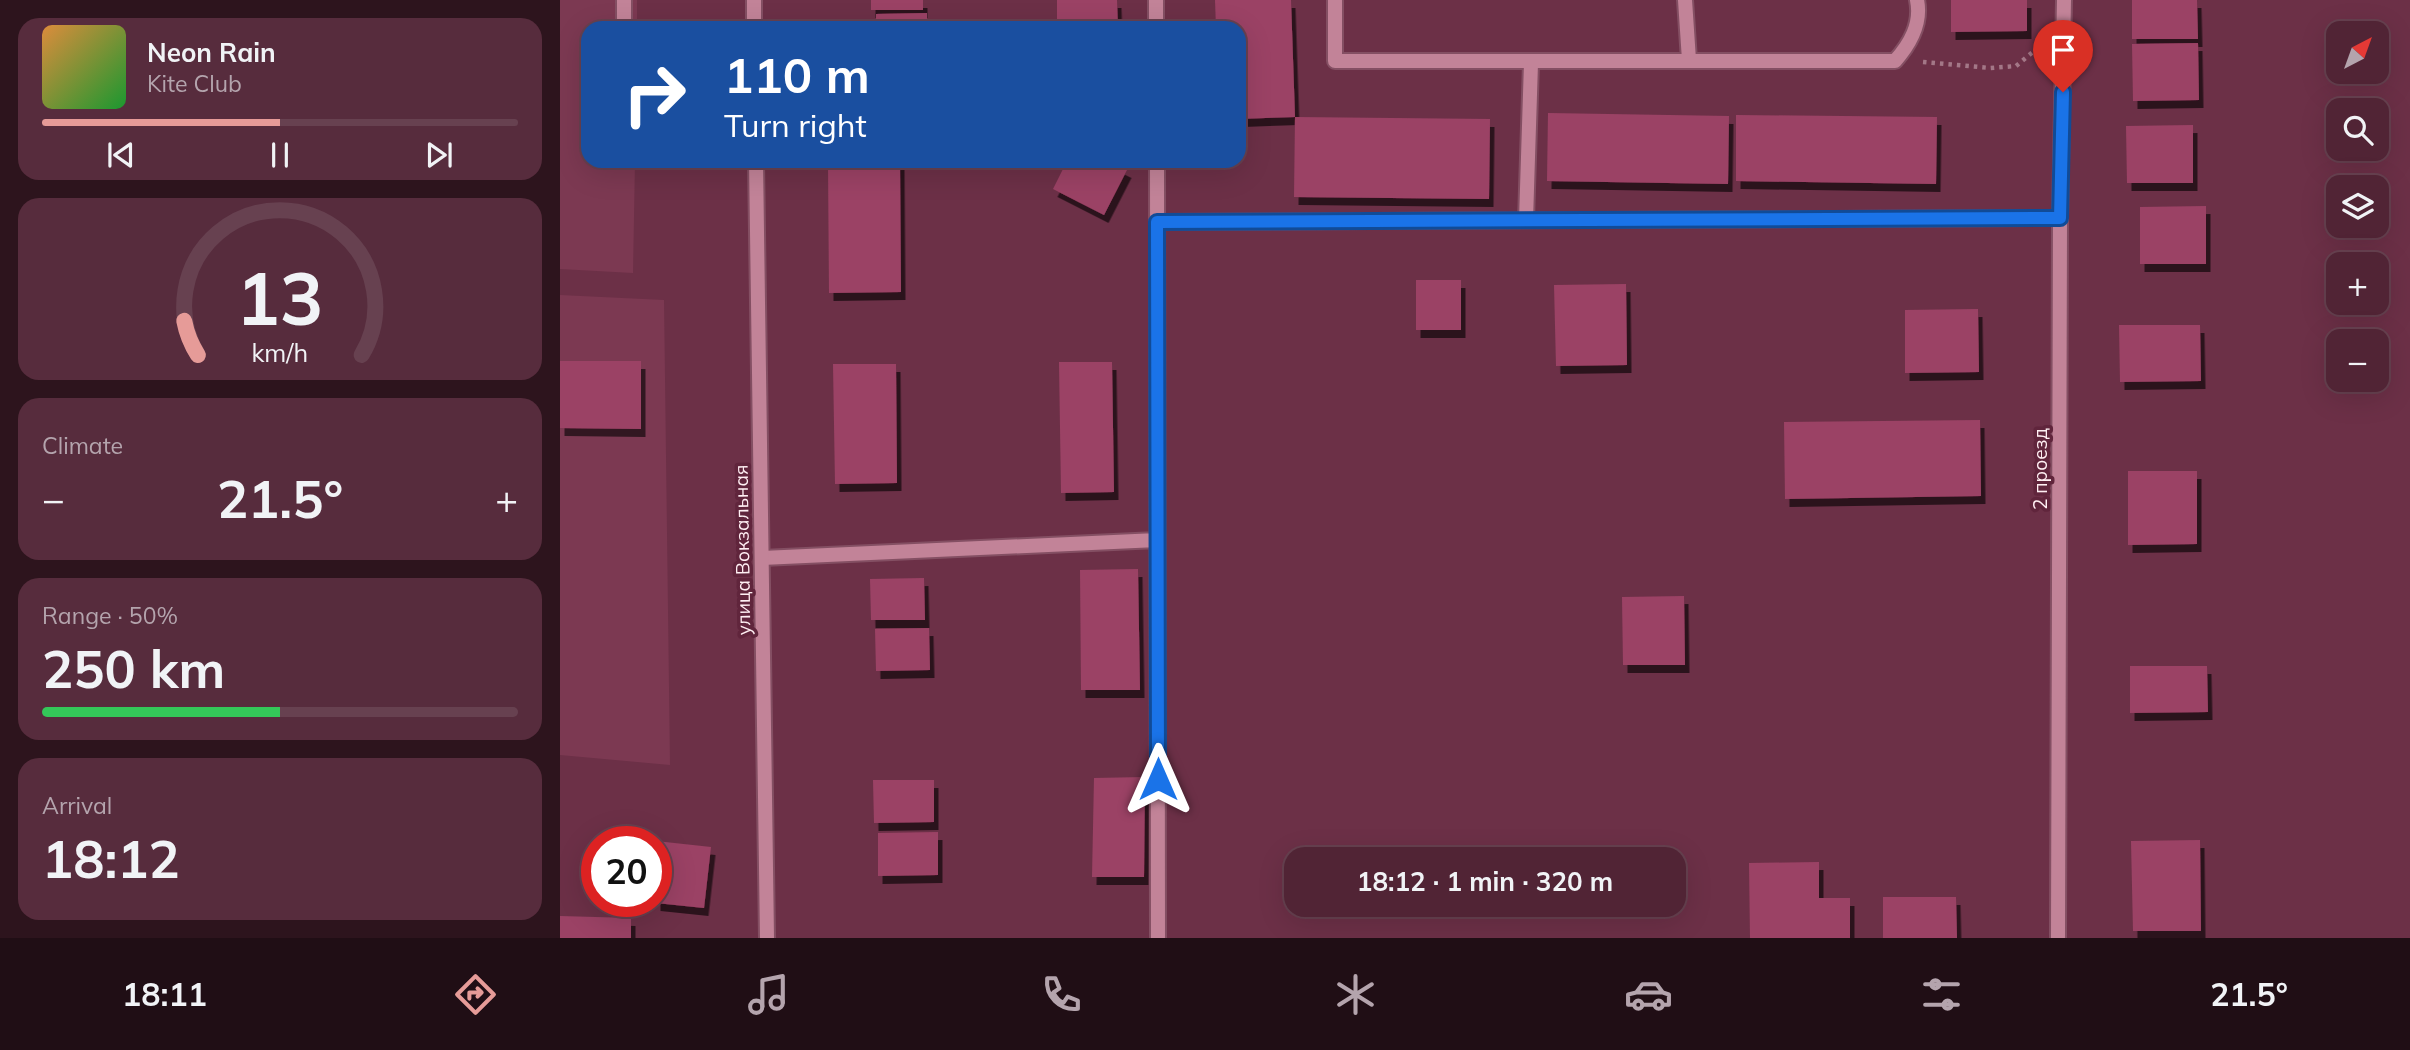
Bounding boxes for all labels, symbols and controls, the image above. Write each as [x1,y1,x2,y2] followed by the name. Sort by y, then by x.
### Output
[2033,20,2093,92] pin
[2326,21,2389,84] north arrow
[2326,21,2389,392] map controls
[2044,31,2082,69] icon: arrive
[147,36,276,69] text: Neon Rain
[724,44,870,105] text: 110 m
[609,49,700,140] icon: right
[147,69,242,98] text: Kite Club
[2326,98,2389,161] button: search
[724,105,867,145] text: Turn right
[102,136,140,174] icon: previous
[261,136,299,174] icon: pause
[420,136,458,174] icon: next
[2326,175,2389,238] button: layers
[236,252,324,343] text: 13
[2326,252,2389,315] button: +
[2326,329,2389,392] button: −
[252,337,308,368] text: km/h
[2028,427,2052,510] street label: 2 проезд
[42,431,123,460] text: Climate
[729,464,755,636] street label: улица Вокзальная
[217,466,343,531] text: 21.5°
[42,475,65,523] text: −
[495,475,518,523] text: +
[42,601,178,630] text: Range · 50%
[42,636,225,701] text: 250 km
[1121,742,1195,816] position arrow
[42,791,112,820] text: Arrival
[42,826,180,891] text: 18:12
[581,826,672,917] speed limit sign: 20
[1357,865,1613,898] text: 18:12 · 1 min · 320 m
[451,970,500,1019] icon: directions
[744,970,793,1019] icon: music
[1037,970,1086,1019] icon: phone
[1331,970,1380,1019] icon: climate
[1624,970,1673,1019] icon: car
[1917,970,1966,1019] icon: filters
[122,974,207,1014] text: 18:11
[2210,974,2288,1014] text: 21.5°

